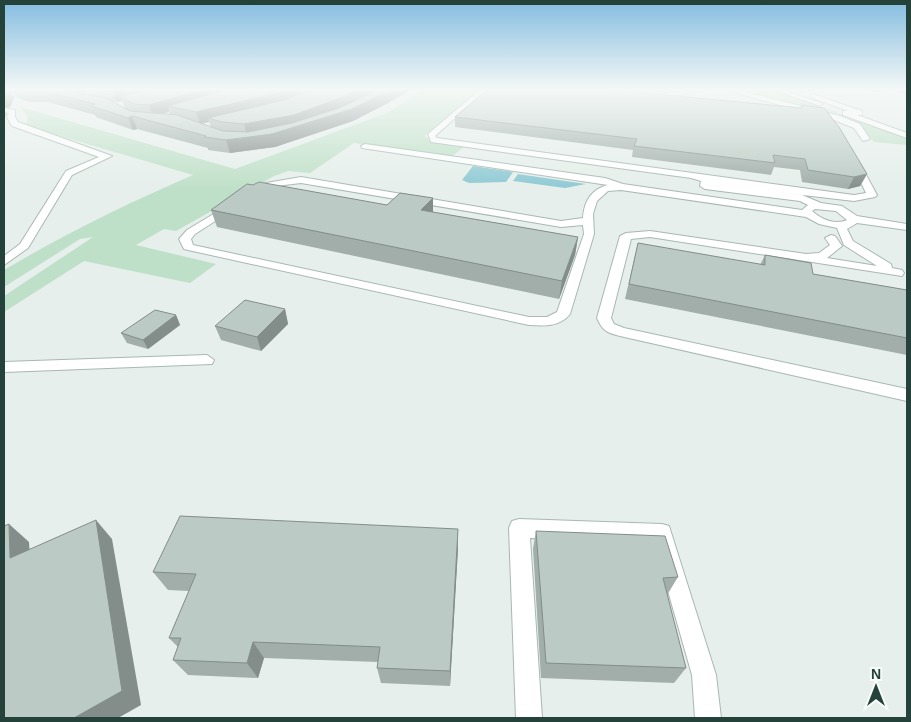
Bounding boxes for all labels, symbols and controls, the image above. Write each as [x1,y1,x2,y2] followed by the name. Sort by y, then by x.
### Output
[851,662,901,712] north arrow
[871,666,881,682] text: N

